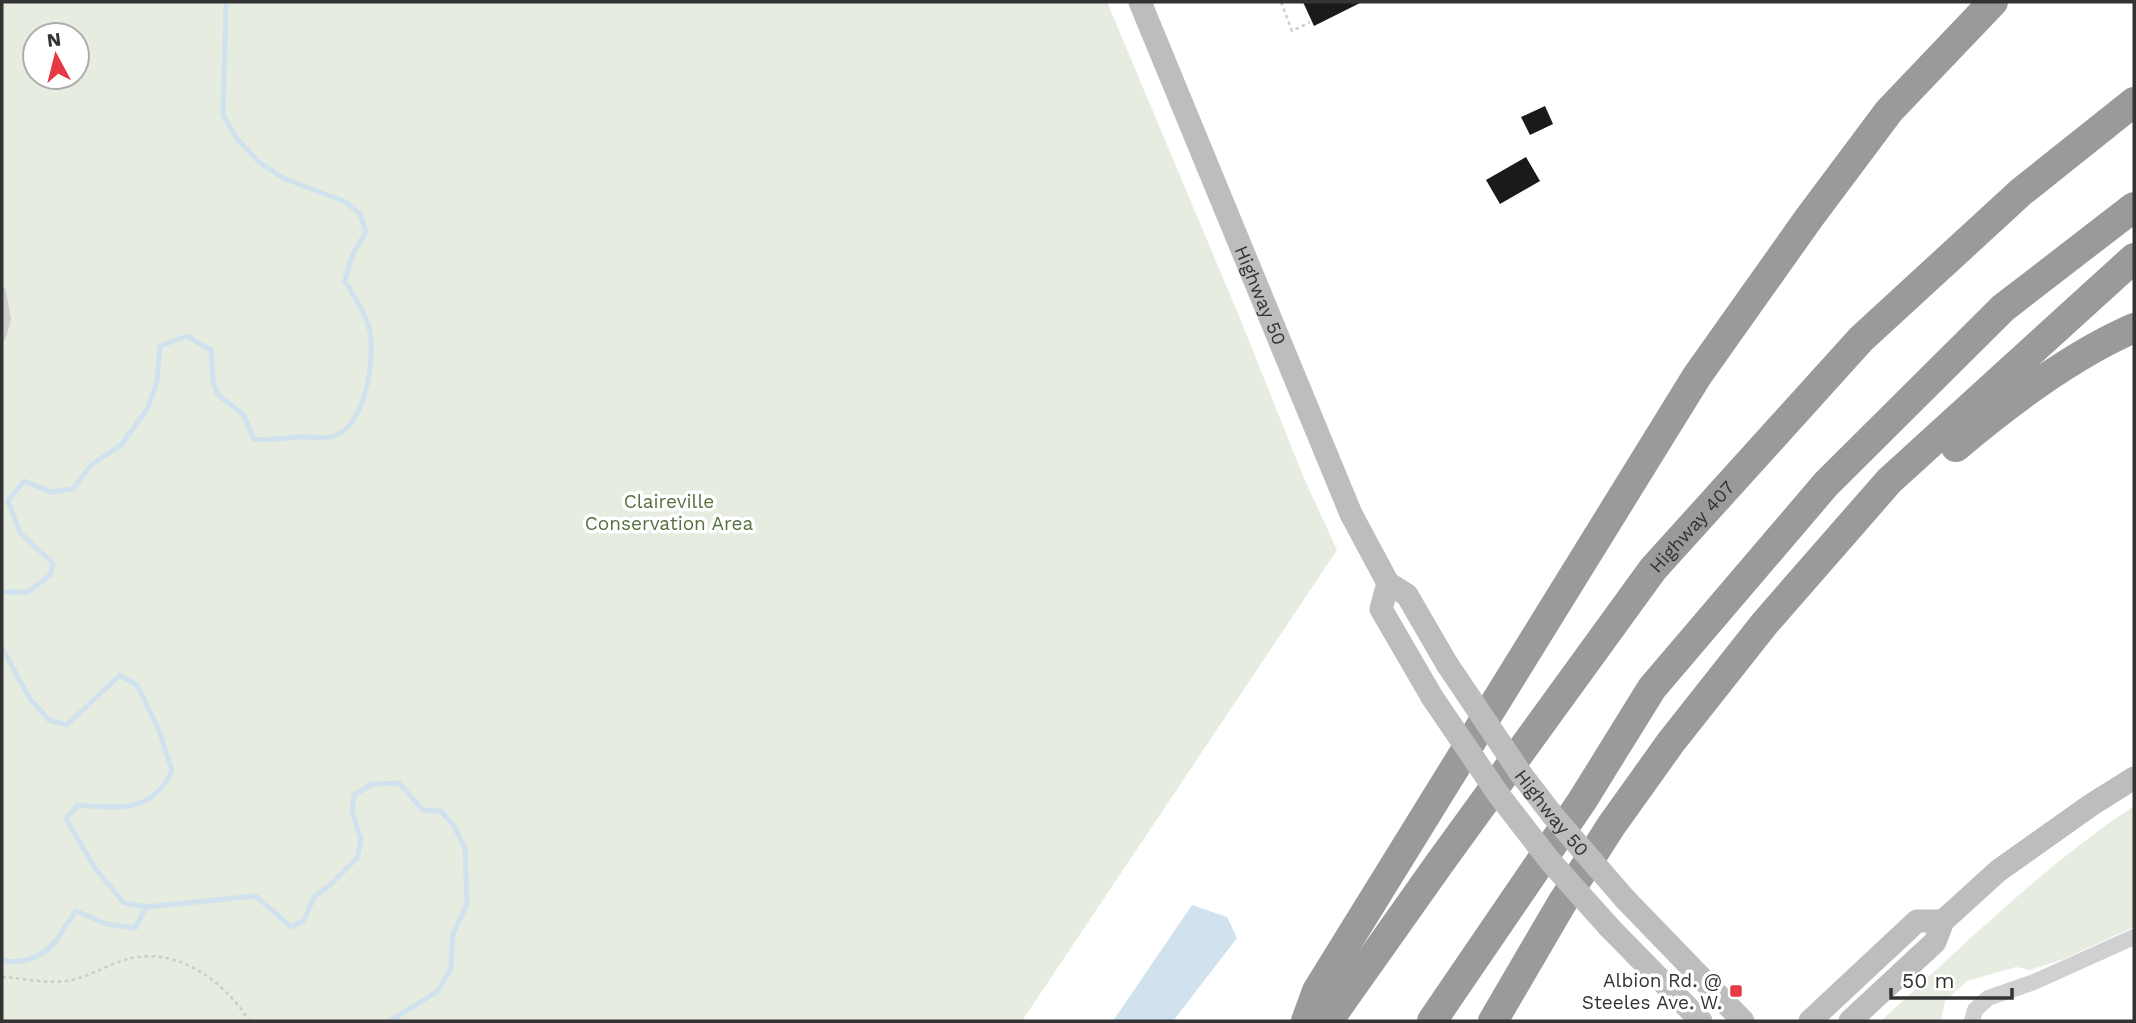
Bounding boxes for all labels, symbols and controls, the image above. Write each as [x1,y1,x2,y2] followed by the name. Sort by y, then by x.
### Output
[21,21,91,91] north arrow
[46,27,62,52] text: N
[1230,242,1291,348] street label: Highway 50
[1644,476,1739,577] street label: Highway 407
[585,490,754,535] park label: Claireville Conservation Area
[1510,764,1594,861] street label: Highway 50
[1891,956,2012,1000] scale bar
[1902,968,1954,993] text: 50 m
[1582,969,1722,1014] place label: Albion Rd. @ Steeles Ave. W.
[1728,983,1744,999] marker: Albion Rd. @ Steeles Ave. W.

